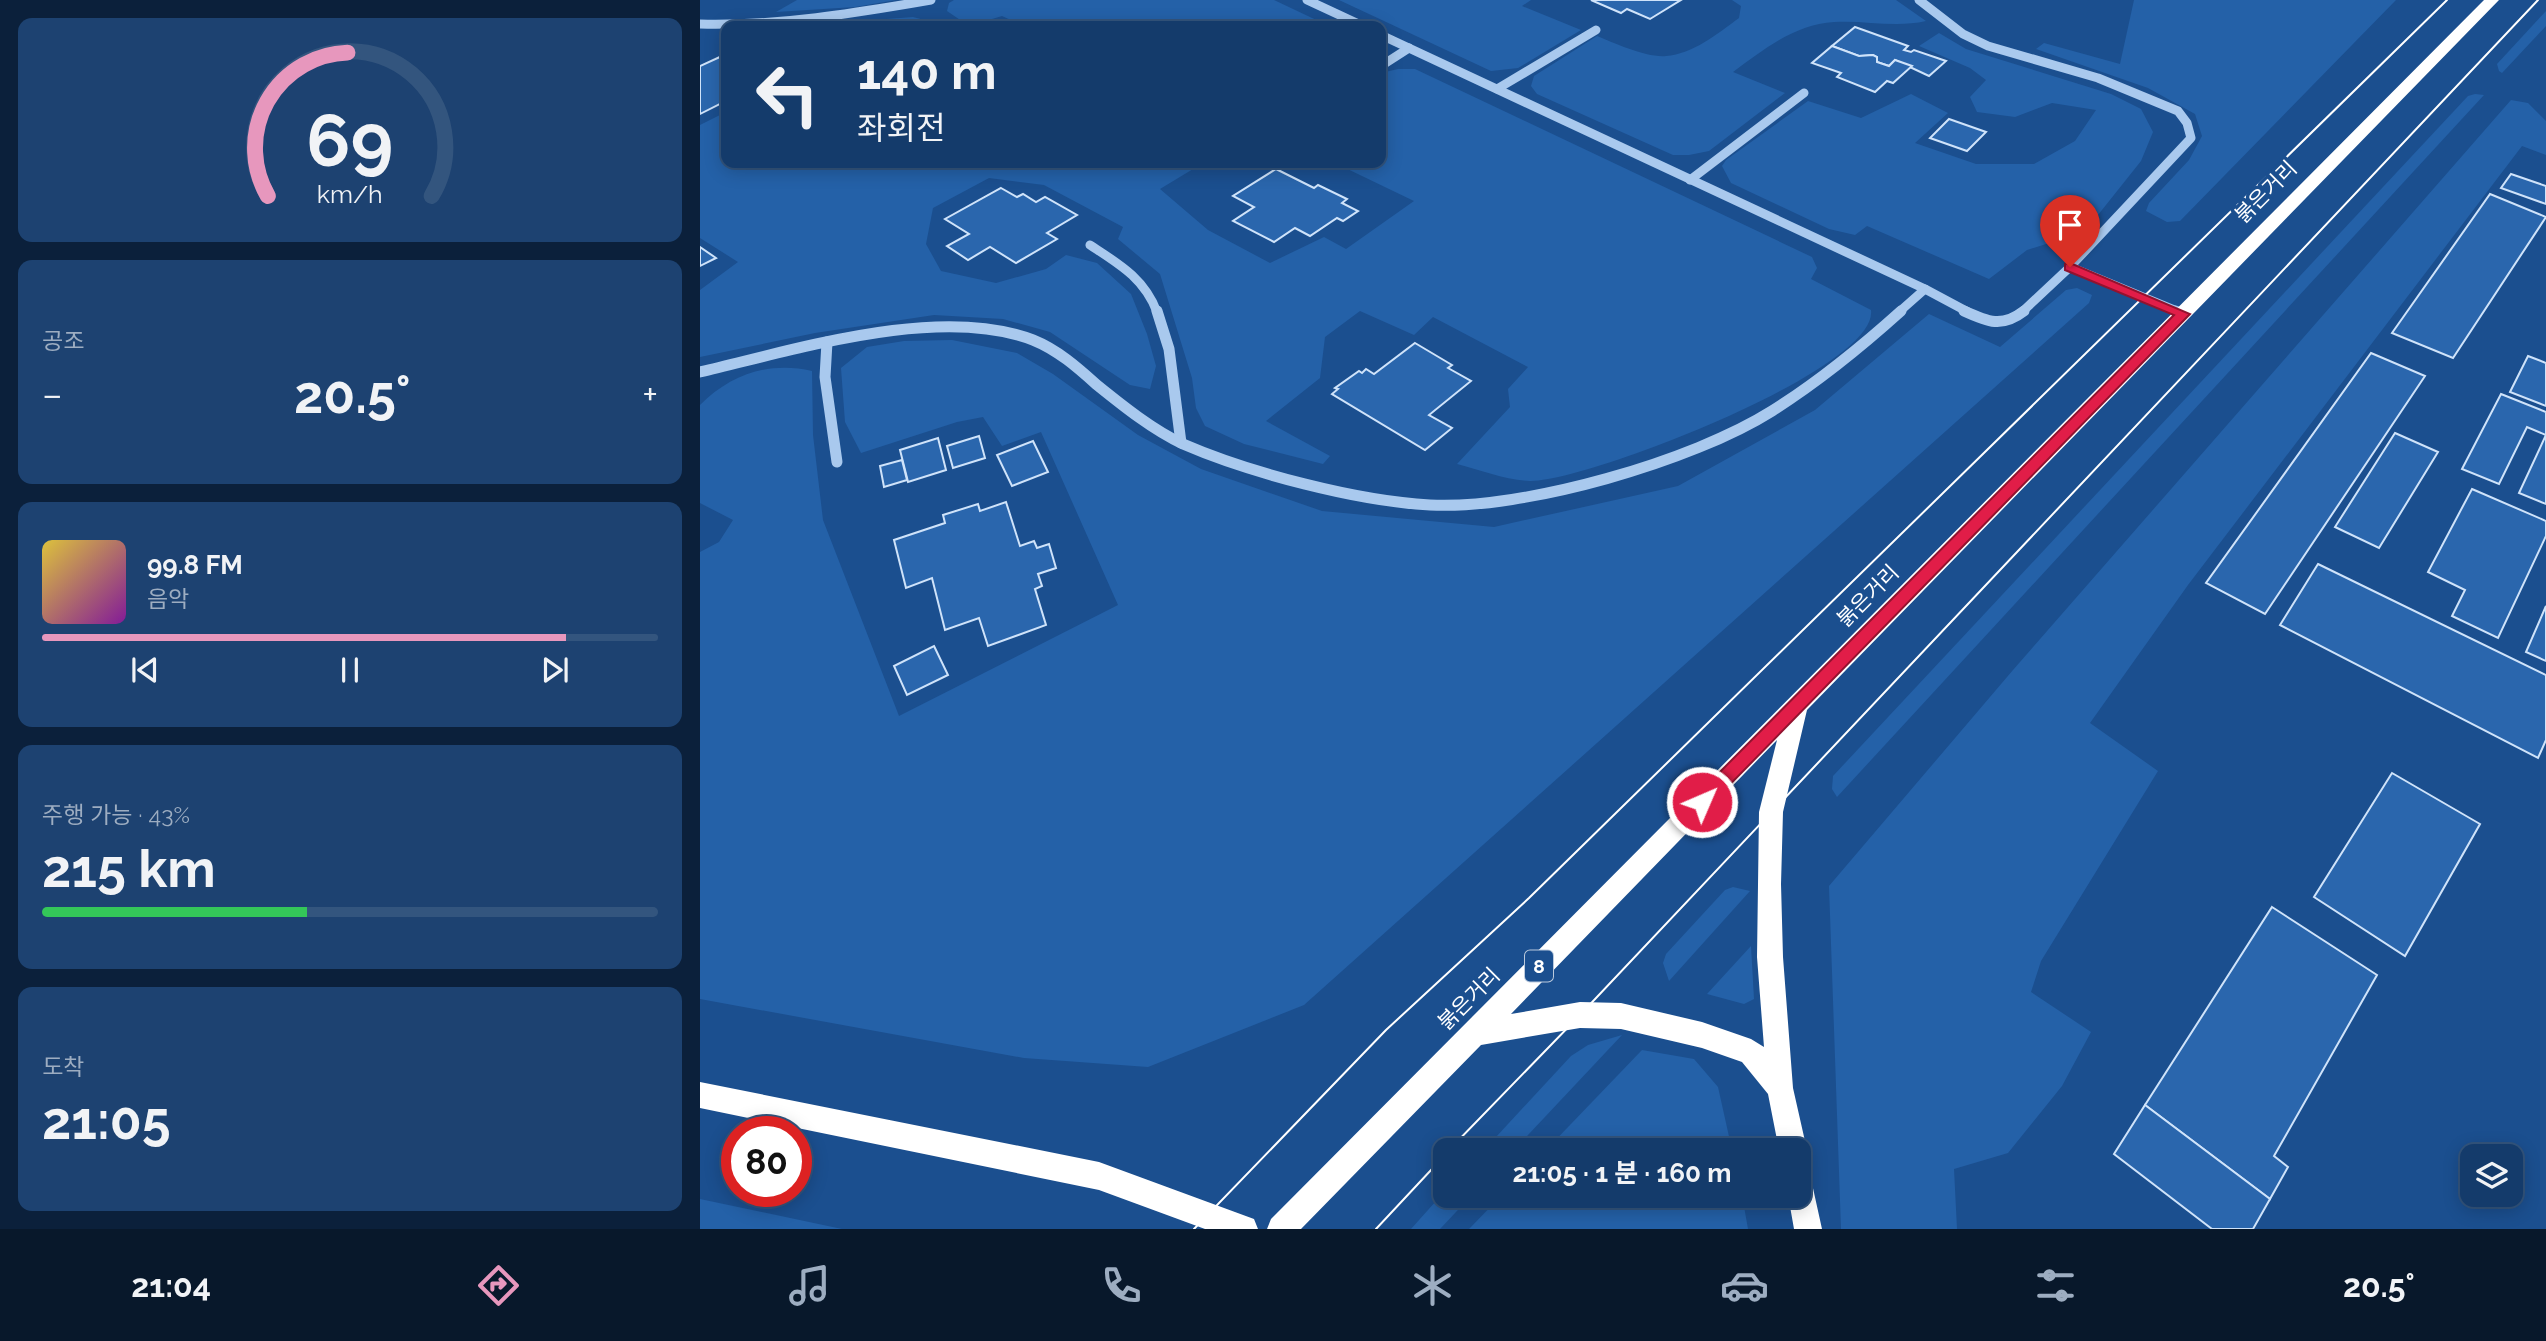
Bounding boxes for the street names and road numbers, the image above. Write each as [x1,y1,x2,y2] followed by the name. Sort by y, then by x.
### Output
[2229,155,2302,228] street label: 붉은거리
[1831,559,1904,632] street label: 붉은거리
[1525,950,1553,982] road number: 8
[1432,962,1505,1035] street label: 붉은거리

